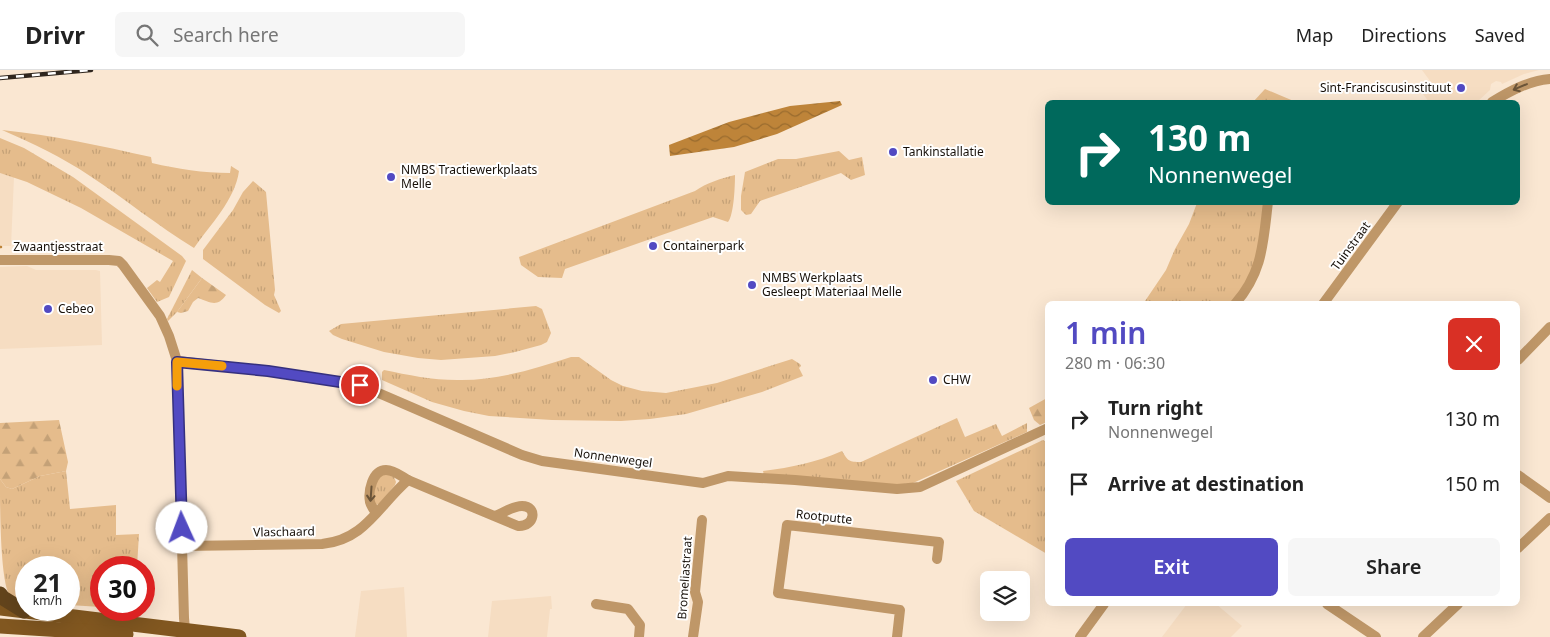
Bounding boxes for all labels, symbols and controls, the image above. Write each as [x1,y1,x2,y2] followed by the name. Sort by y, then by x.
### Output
[115,12,465,57] search box
[25,18,85,51] text: Drivr
[133,21,161,49] icon: search
[173,22,279,48] text: Search here
[1296,23,1333,47] text: Map
[1361,23,1447,47] text: Directions
[1475,23,1525,47] text: Saved
[1320,79,1452,96] place label: Sint-Franciscusinstituut
[1455,82,1467,94] marker: Sint-Franciscusinstituut
[1513,83,1528,93] one-way arrow
[1148,114,1251,161] text: 130 m
[1065,120,1130,185] icon: right
[903,143,984,160] place label: Tankinstallatie
[887,146,899,158] marker: Tankinstallatie
[1148,159,1293,189] text: Nonnenwegel
[401,161,538,192] place label: NMBS Tractiewerkplaats Melle
[385,171,397,183] marker: NMBS Tractiewerkplaats Melle
[1327,217,1374,274] street label: Tuinstraat
[663,237,745,254] place label: Containerpark
[13,238,104,255] street label: Zwaantjesstraat
[647,240,659,252] marker: Containerpark
[762,269,902,300] place label: NMBS Werkplaats Gesleept Materiaal Melle
[746,279,758,291] marker: NMBS Werkplaats Gesleept Materiaal Melle
[58,300,94,317] place label: Cebeo
[42,303,54,315] marker: Cebeo
[1065,312,1146,353] text: 1 min
[1448,318,1500,370] button: close
[1065,352,1165,374] text: 280 m · 06:30
[339,364,381,406] pin
[346,371,374,399] icon: arrive
[943,371,971,388] place label: CHW
[927,374,939,386] marker: CHW
[1108,395,1203,421] text: Turn right
[1065,405,1093,433] icon: right
[1445,406,1500,432] text: 130 m
[1108,421,1213,443] text: Nonnenwegel
[573,444,653,471] street label: Nonnenwegel
[1065,470,1093,498] icon: arrive
[1108,471,1304,497] text: Arrive at destination
[1445,471,1500,497] text: 150 m
[366,485,376,501] one-way arrow
[155,501,207,553] position arrow
[795,505,853,528] street label: Rootputte
[253,522,315,541] street label: Vlaschaard
[673,535,696,620] street label: Bromeliastraat
[1065,538,1278,596] button: Exit
[1288,538,1500,596] button: Share
[90,556,155,621] speed limit sign: 30
[33,565,62,599] text: 21
[980,571,1030,621] map controls
[980,571,1030,621] button: layers
[33,592,62,609] text: km/h

